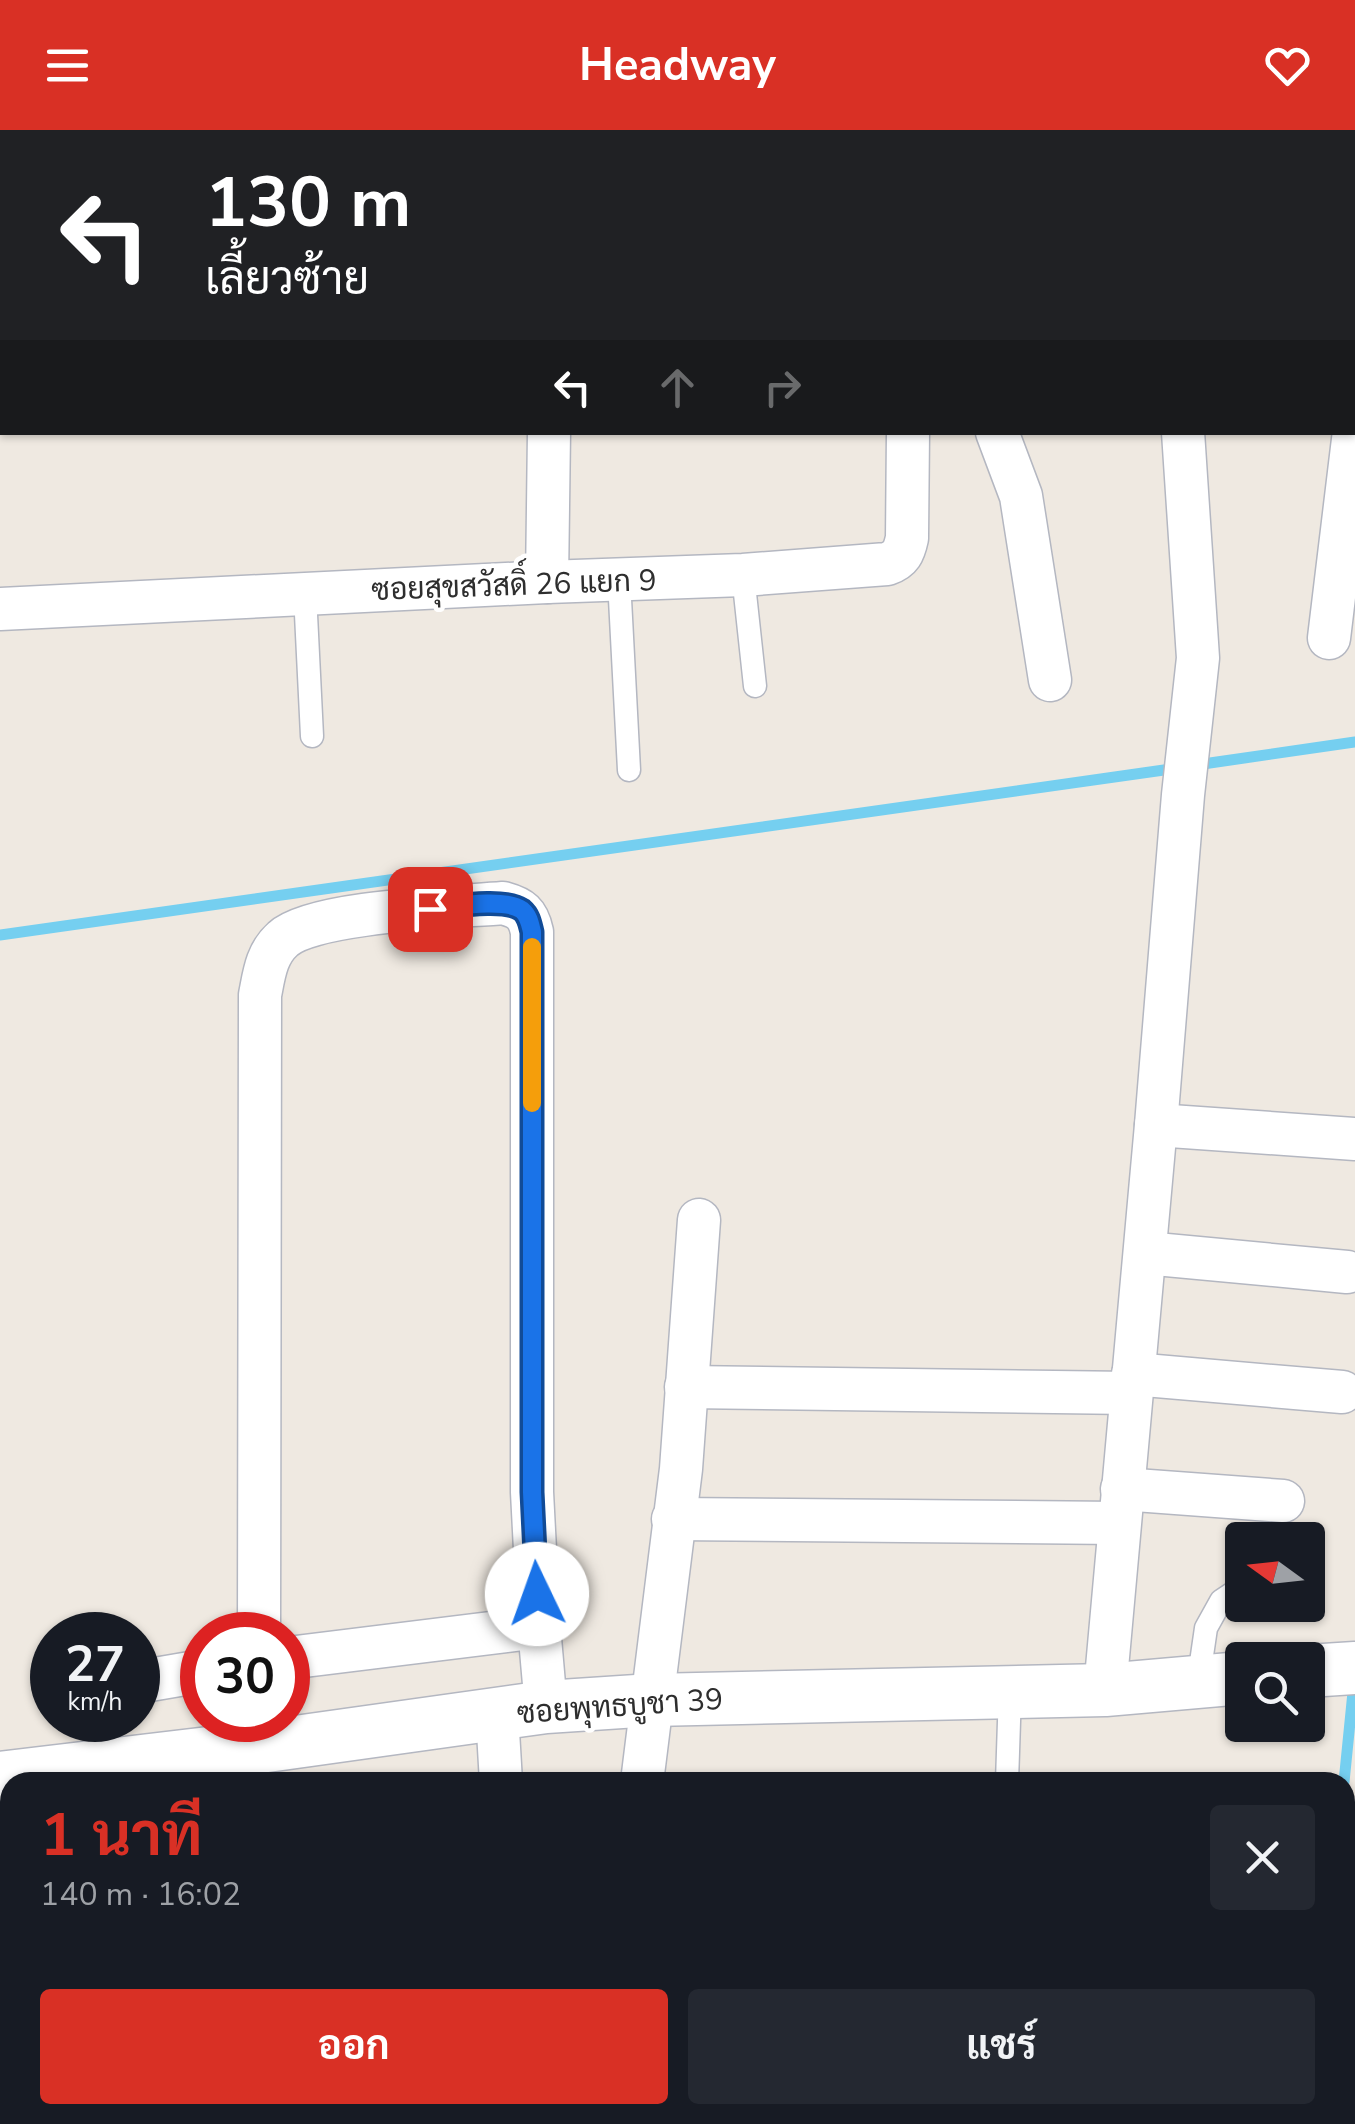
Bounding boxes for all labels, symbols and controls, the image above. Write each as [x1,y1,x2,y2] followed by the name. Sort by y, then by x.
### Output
[579,35,776,96] text: Headway
[40,38,95,93] icon: menu
[1260,38,1315,93] icon: heart
[205,155,411,251] text: 130 m
[40,170,170,300] icon: left
[205,249,369,310] text: เลี้ยวซ้าย
[545,360,600,415] icon: left
[650,360,705,415] icon: ahead
[755,360,810,415] icon: right
[370,553,657,611] street label: ซอยสุขสวัสดิ์ 26 แยก 9
[388,867,473,952] pin
[403,882,458,937] icon: arrive
[1225,1522,1325,1622] north arrow
[1225,1522,1325,1742] map controls
[485,1542,589,1646] position arrow
[180,1612,310,1742] speed limit sign: 30
[65,1630,125,1699] text: 27
[1225,1642,1325,1742] button: search
[516,1679,725,1734] street label: ซอยพุทธบูชา 39
[67,1685,123,1719] text: km/h
[40,1794,202,1876] text: 1 นาที
[1210,1805,1315,1910] button: close
[40,1873,241,1916] text: 140 m · 16:02
[40,1989,668,2104] button: ออก
[688,1989,1315,2104] button: แชร์

